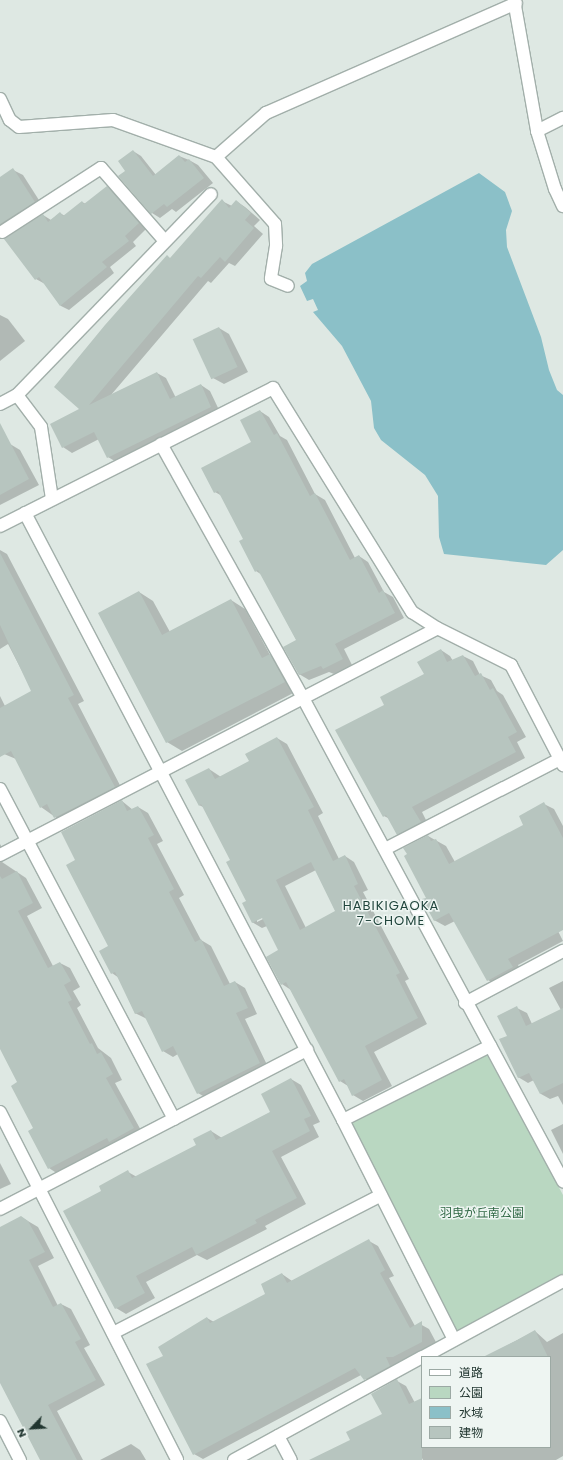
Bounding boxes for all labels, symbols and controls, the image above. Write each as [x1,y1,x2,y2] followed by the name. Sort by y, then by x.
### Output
[343,899,439,930] district label: HABIKIGAOKA 7-CHOME
[440,1206,524,1220] park label: 羽曳が丘南公園
[421,1356,551,1448] legend
[459,1364,483,1381] text: 道路
[459,1384,483,1401] text: 公園
[459,1404,483,1421] text: 水域
[12,1408,52,1448] north arrow
[459,1424,483,1441] text: 建物
[12,1426,30,1440] text: N

